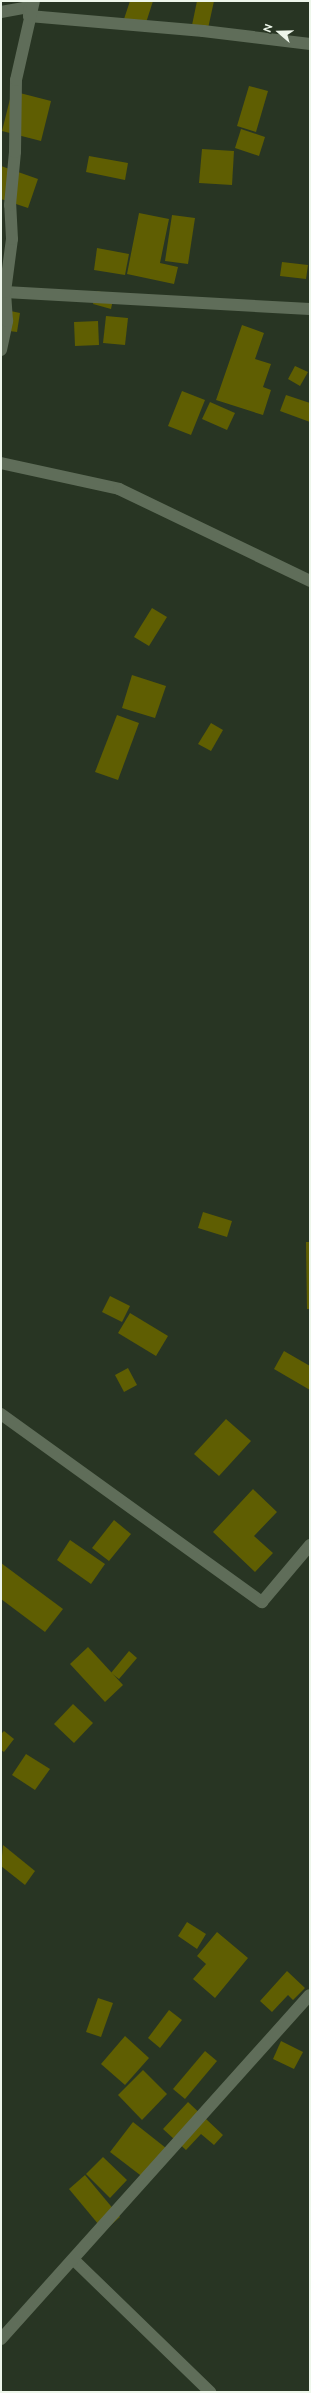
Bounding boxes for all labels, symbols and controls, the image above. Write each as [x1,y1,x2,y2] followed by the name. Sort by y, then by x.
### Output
[259,12,299,52] north arrow
[261,22,275,34] text: N

